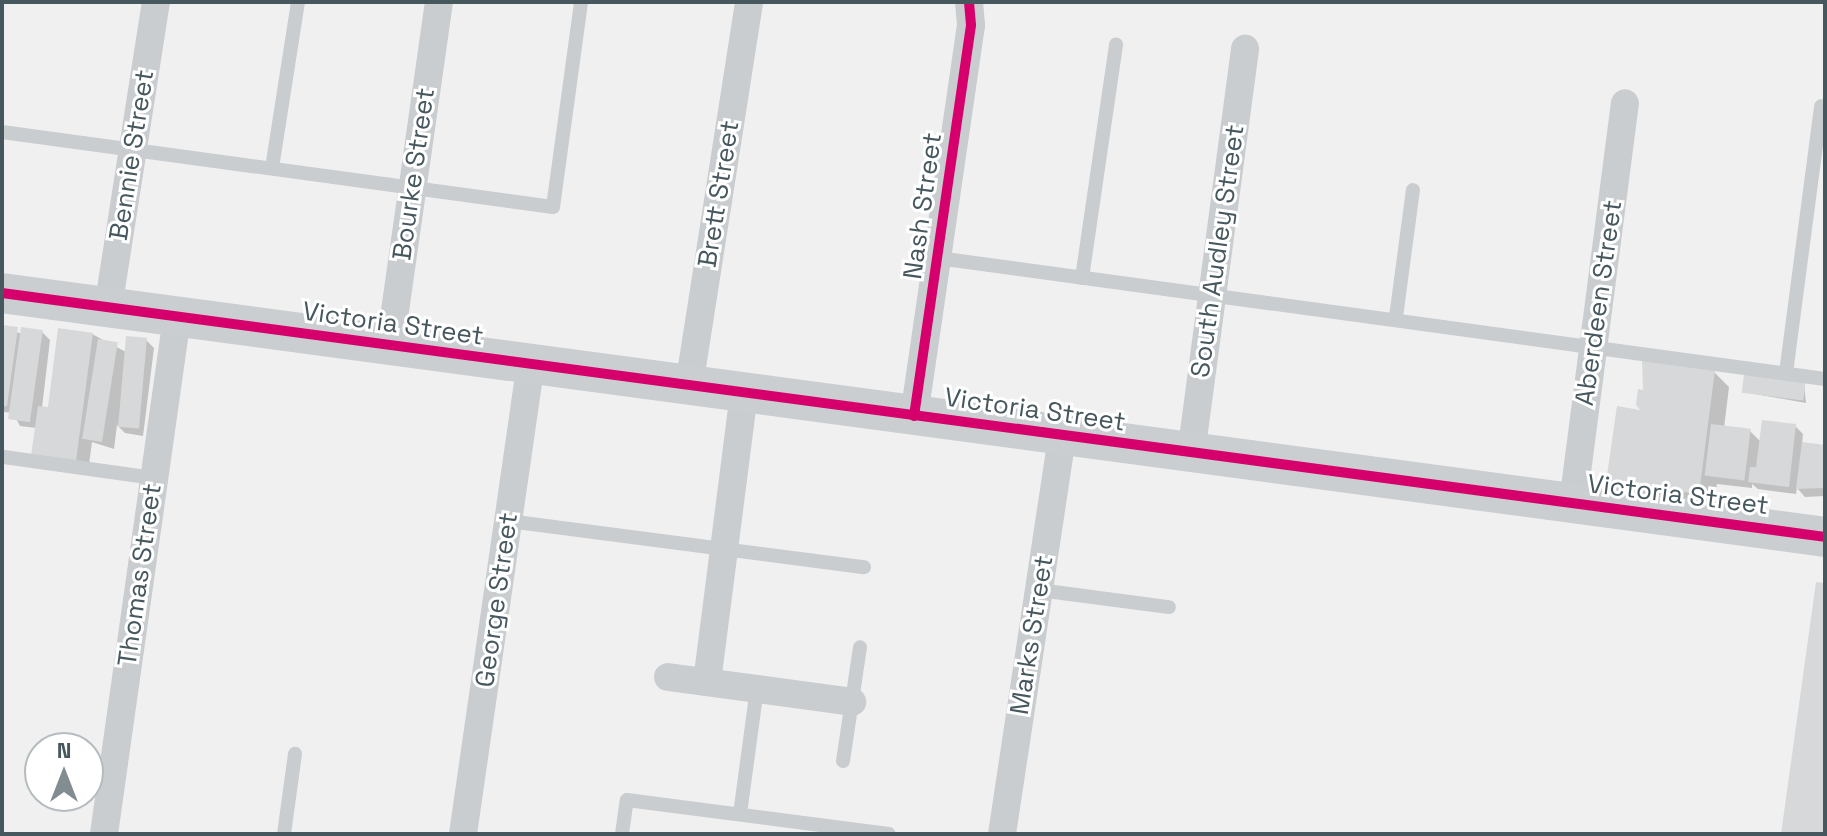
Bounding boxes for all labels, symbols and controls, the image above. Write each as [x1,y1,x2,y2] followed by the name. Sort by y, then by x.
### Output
[103,67,161,243] street label: Bennie Street
[386,86,442,262] street label: Bourke Street
[692,118,746,270] street label: Brett Street
[1185,122,1251,380] street label: South Audley Street
[897,131,949,281] street label: Nash Street
[1569,198,1629,408] street label: Aberdeen Street
[301,296,485,352] street label: Victoria Street
[943,382,1127,438] street label: Victoria Street
[1586,468,1770,522] street label: Victoria Street
[112,482,168,668] street label: Thomas Street
[469,511,525,689] street label: George Street
[1004,553,1060,717] street label: Marks Street
[24,732,104,812] north arrow
[57,736,71,764] text: N

